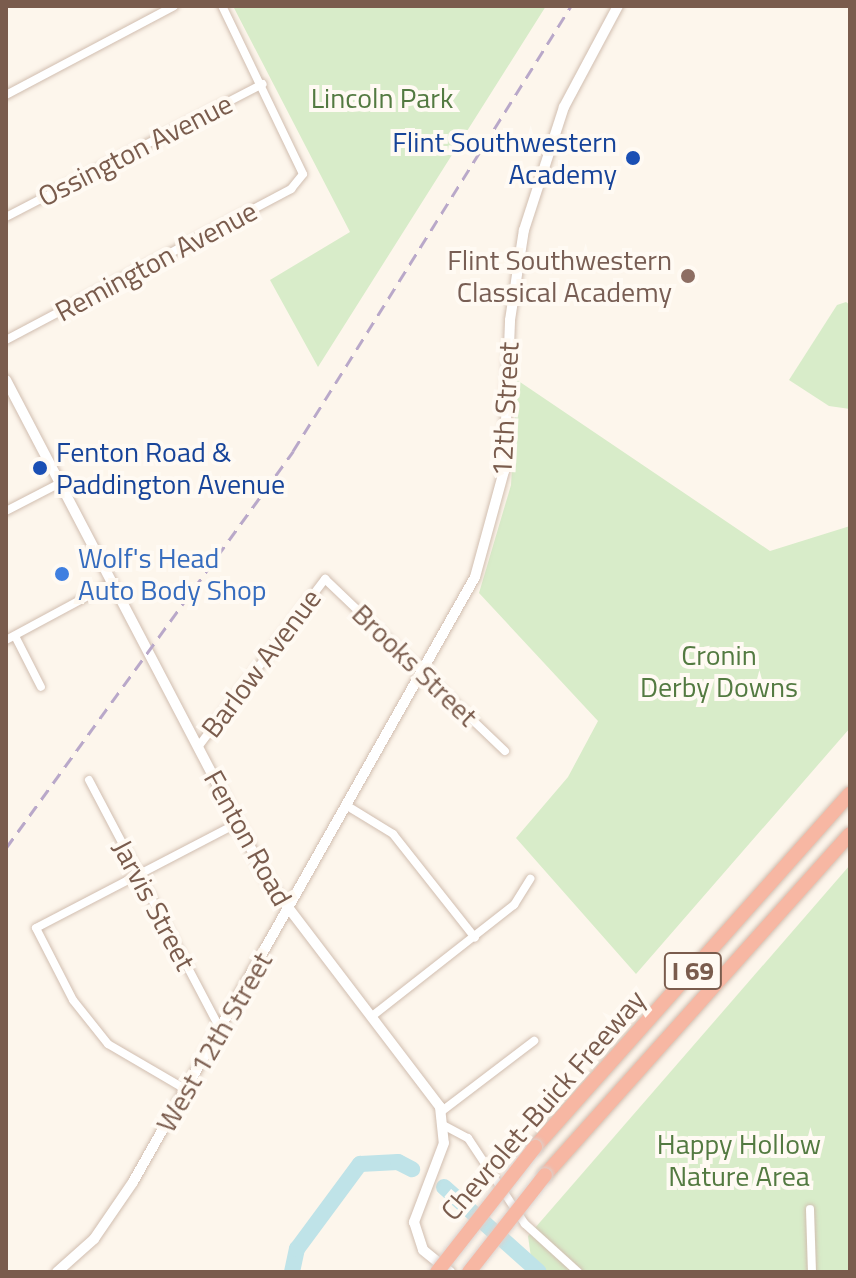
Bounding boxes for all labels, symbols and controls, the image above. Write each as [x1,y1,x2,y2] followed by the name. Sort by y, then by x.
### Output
[311,81,453,115] park label: Lincoln Park
[32,87,238,213] street label: Ossington Avenue
[392,125,617,191] place label: Flint Southwestern Academy
[624,149,642,167] marker: Flint Southwestern Academy
[49,194,263,328] street label: Remington Avenue
[447,243,672,309] place label: Flint Southwestern Classical Academy
[679,267,697,285] marker: Flint Southwestern Classical Academy
[485,341,525,477] street label: 12th Street
[56,435,285,501] place label: Fenton Road & Paddington Avenue
[31,459,49,477] marker: Fenton Road & Paddington Avenue
[78,541,267,607] place label: Wolf's Head Auto Body Shop
[53,565,71,583] marker: Wolf's Head Auto Body Shop
[194,582,328,744] street label: Barlow Avenue
[345,597,485,733] street label: Brooks Street
[640,638,798,704] park label: Cronin Derby Downs
[197,764,299,912] street label: Fenton Road
[106,834,202,976] street label: Jarvis Street
[149,946,279,1138] street label: West 12th Street
[663,949,723,993] road number: I 69
[434,983,652,1227] street label: Chevrolet-Buick Freeway
[657,1127,821,1193] park label: Happy Hollow Nature Area

